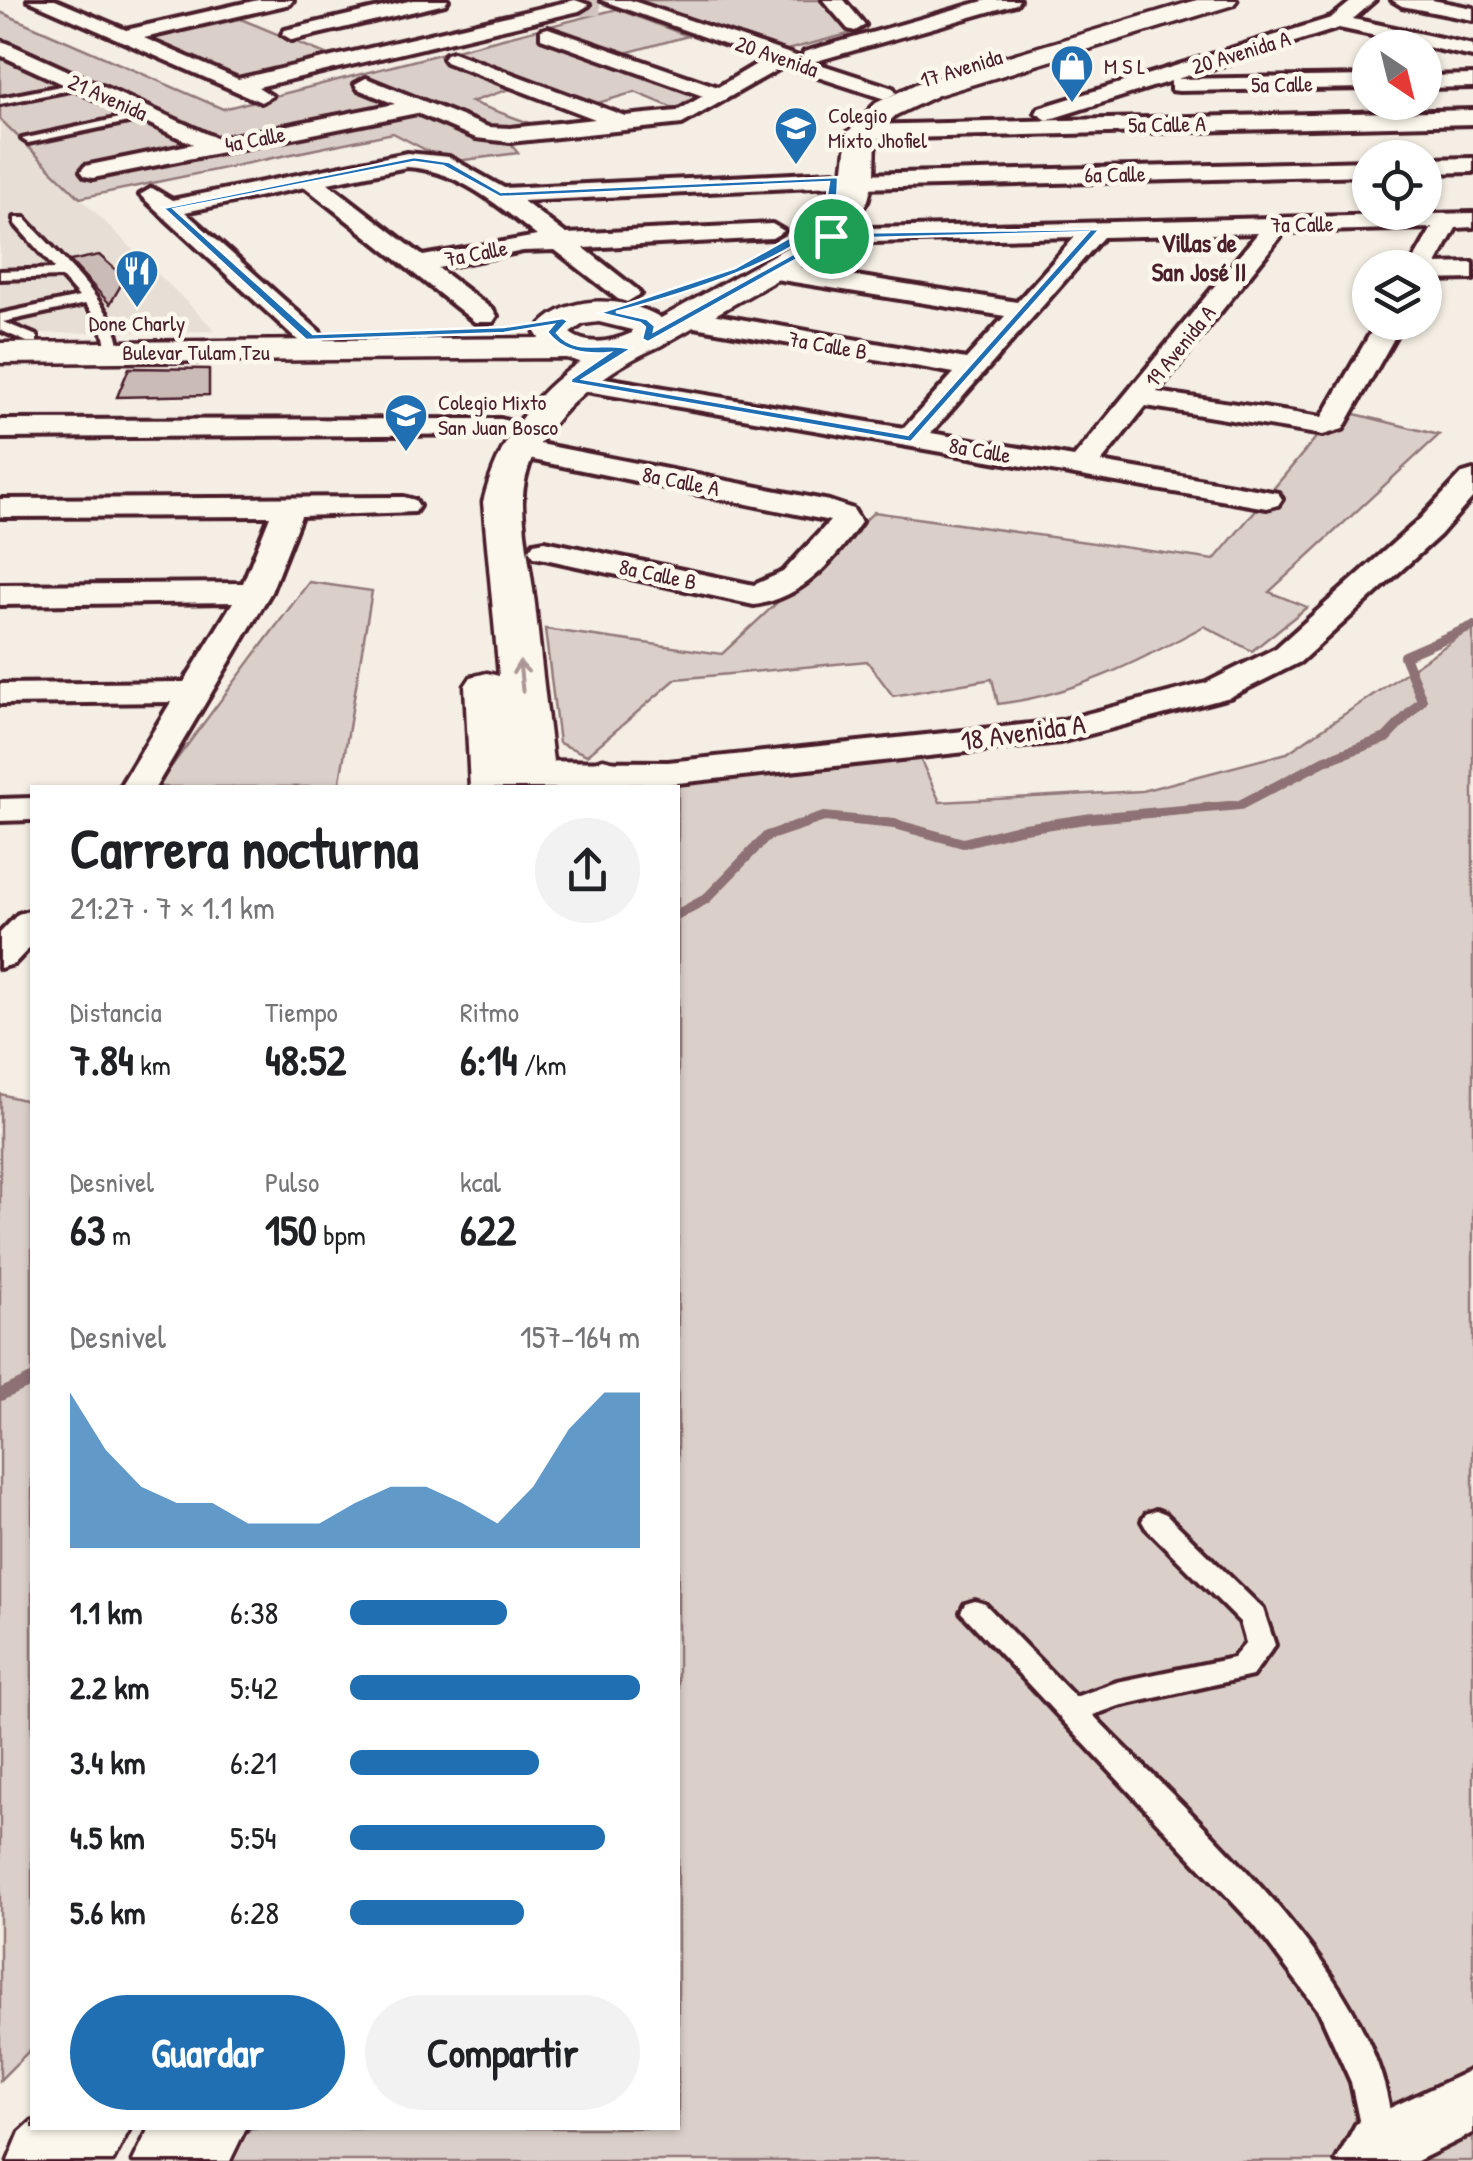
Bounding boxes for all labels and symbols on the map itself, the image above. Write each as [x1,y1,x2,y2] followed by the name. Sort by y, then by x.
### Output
[1188,23,1294,81] street label: 20 Avenida A
[732,28,823,84] street label: 20 Avenida
[1352,30,1442,120] north arrow
[916,41,1006,95] street label: 17 Avenida
[1049,43,1095,104] shop icon: M S L
[1104,51,1146,81] place label: M S L
[64,66,153,128] street label: 21 Avenida
[1251,68,1313,100] street label: 5a Calle
[828,100,927,155] place label: Colegio Mixto Jhofiel
[773,105,819,166] school or university icon: Colegio Mixto Jhofiel
[1128,108,1206,140] street label: 5a Calle A
[222,118,288,160] street label: 4a Calle
[1084,158,1146,190] street label: 6a Calle
[789,194,874,279] pin
[1270,208,1334,240] street label: 7a Calle
[1152,226,1246,289] district label: Villas de San José II
[442,232,510,274] street label: 7a Calle
[114,248,160,309] restaurant icon: Done Charly
[1138,299,1222,393] street label: 19 Avenida A
[89,308,185,338] place label: Done Charly
[786,323,870,367] street label: 7a Calle B
[122,337,270,367] street label: Bulevar Tulam Tzu
[438,387,558,442] place label: Colegio Mixto San Juan Bosco
[383,392,429,453] school or university icon: Colegio Mixto San Juan Bosco
[947,430,1013,470] street label: 8a Calle
[640,459,722,503] street label: 8a Calle A
[617,551,699,597] street label: 8a Calle B
[511,661,530,693] one-way arrow
[958,704,1088,760] street label: 18 Avenida A

